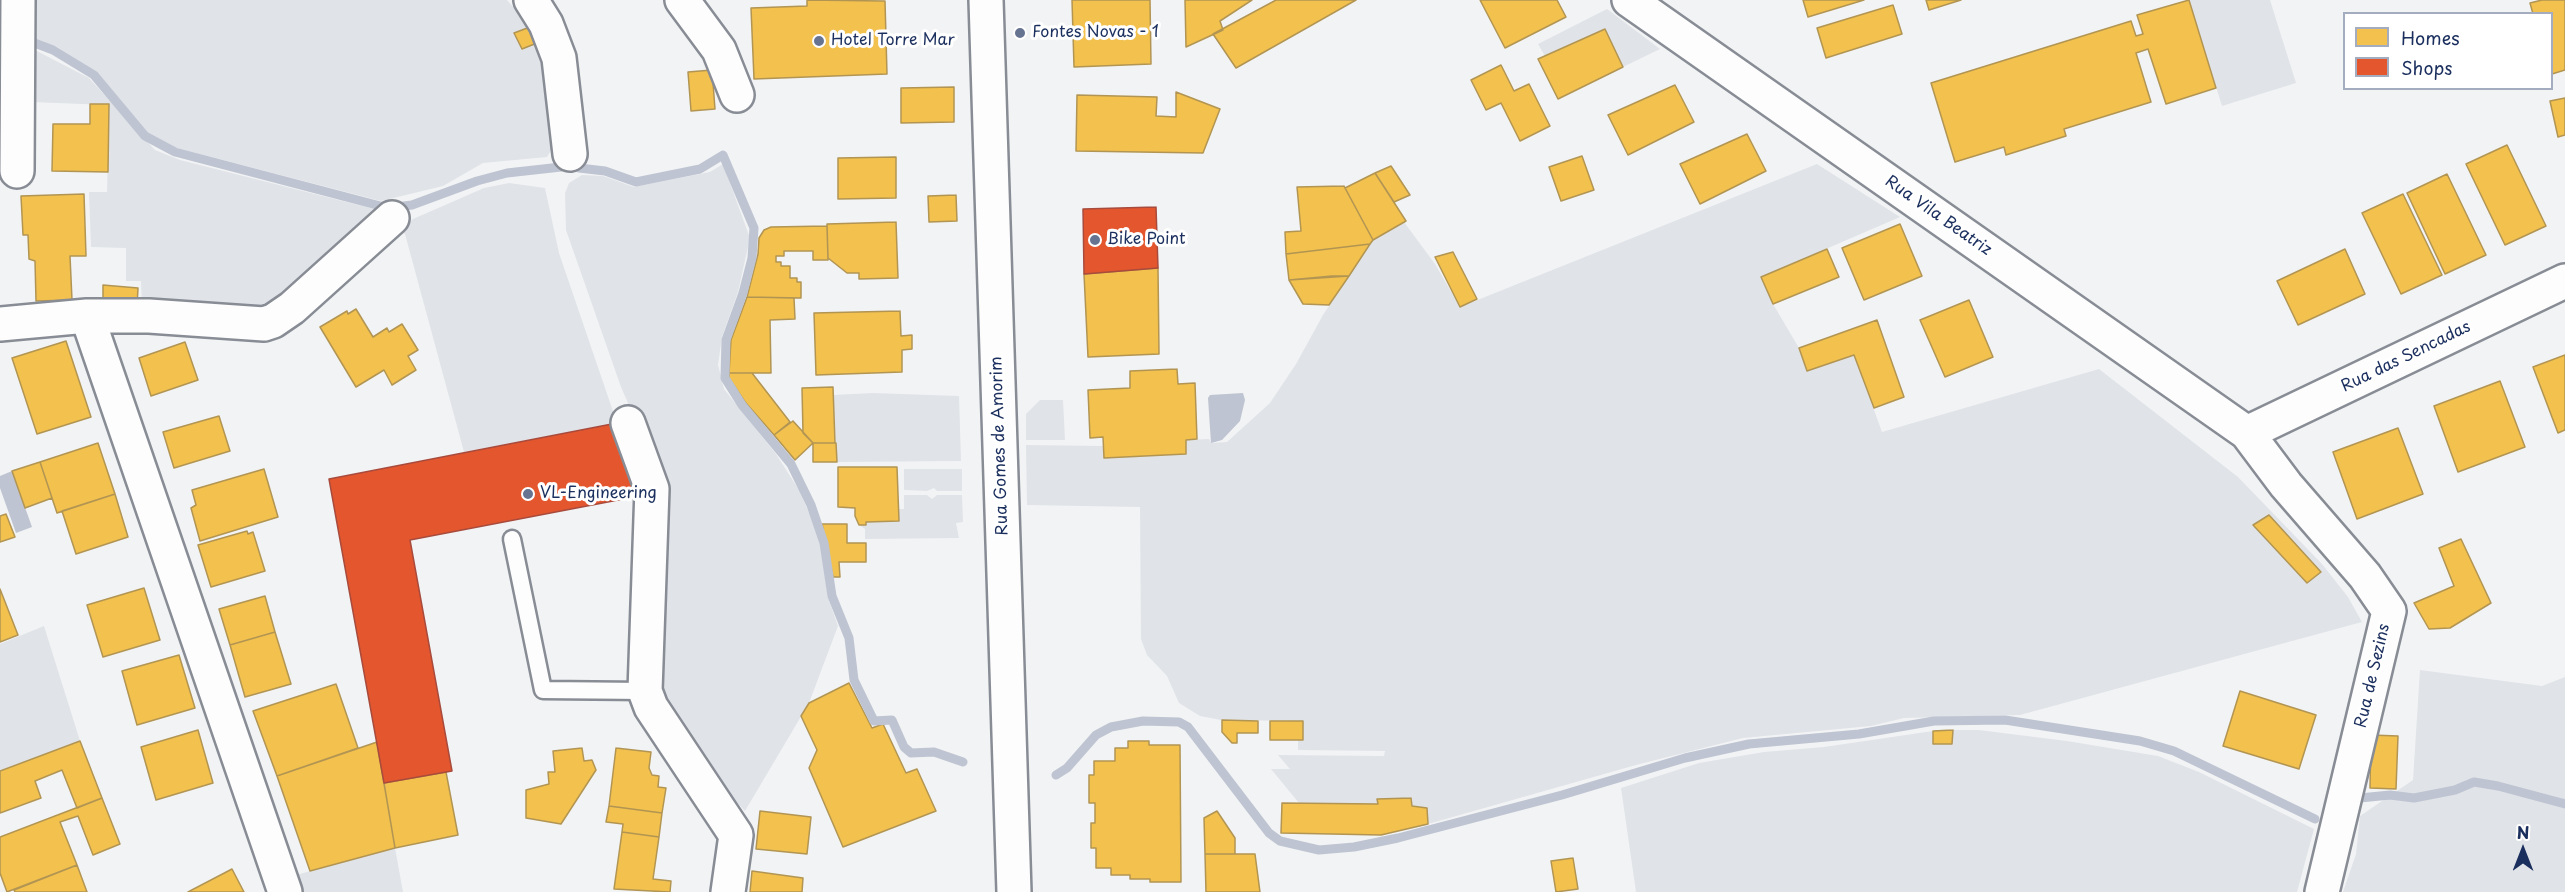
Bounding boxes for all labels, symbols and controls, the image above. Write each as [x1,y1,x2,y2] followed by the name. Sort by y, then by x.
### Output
[2343,12,2553,90] legend
[1032,23,1159,43] place label: Fontes Novas - 1
[2401,24,2459,51] text: Homes
[1013,26,1027,40] marker: Fontes Novas - 1
[831,31,955,51] place label: Hotel Torre Mar
[812,34,826,48] marker: Hotel Torre Mar
[2401,54,2452,81] text: Shops
[1881,172,1995,260] street label: Rua Vila Beatriz
[1107,230,1186,250] place label: Bike Point
[1088,233,1102,247] marker: Bike Point
[2338,317,2474,397] street label: Rua das Sencadas
[987,356,1013,536] street label: Rua Gomes de Amorim
[540,484,657,504] place label: VL-Engineering
[521,487,535,501] marker: VL-Engineering
[2352,622,2394,730] street label: Rua de Sezins
[2493,820,2553,880] north arrow
[2517,820,2529,844] text: N

